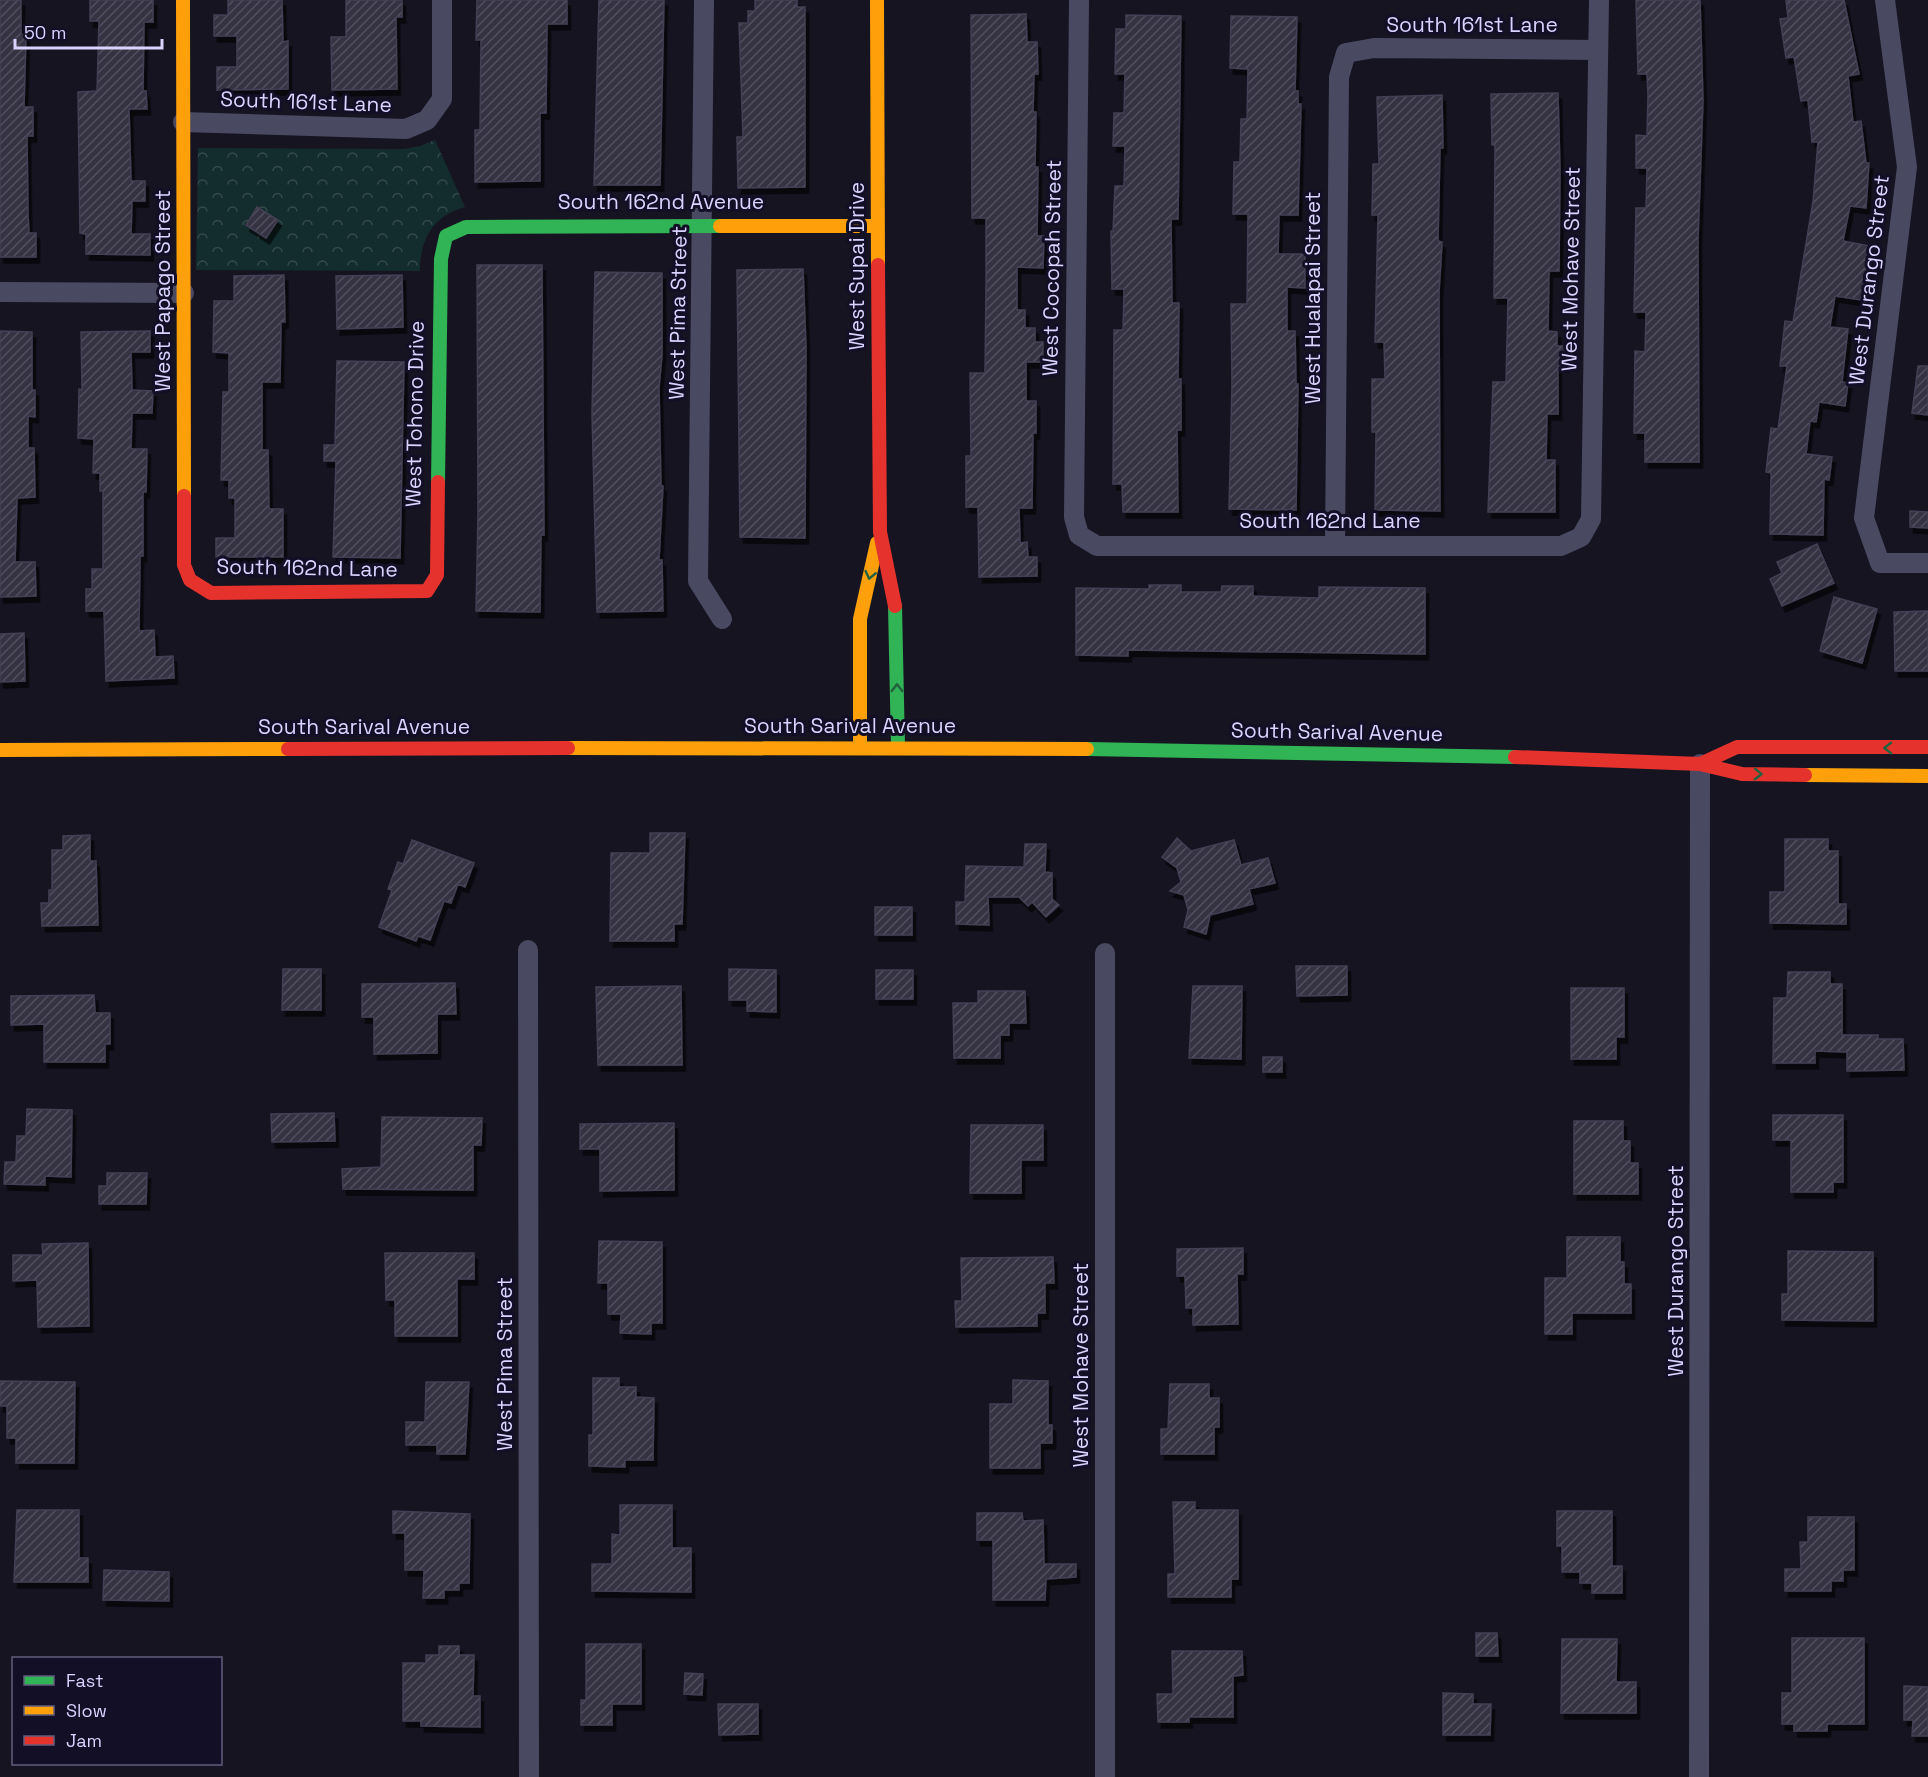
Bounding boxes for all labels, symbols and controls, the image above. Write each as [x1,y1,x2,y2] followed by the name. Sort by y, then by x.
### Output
[1386,11,1558,38] street label: South 161st Lane
[15,12,162,50] scale bar
[24,21,66,44] text: 50 m
[220,85,392,118] street label: South 161st Lane
[1036,160,1067,376] street label: West Cocopah Street
[1555,166,1586,372] street label: West Mohave Street
[1842,173,1895,387] street label: West Durango Street
[843,182,870,350] street label: West Supai Drive
[558,188,764,215] street label: South 162nd Avenue
[149,190,176,392] street label: West Papago Street
[1299,192,1326,404] street label: West Hualapai Street
[662,226,693,400] street label: West Pima Street
[399,321,430,507] street label: West Tohono Drive
[1239,507,1421,534] street label: South 162nd Lane
[216,552,398,583] street label: South 162nd Lane
[864,570,877,580] one-way arrow
[891,684,903,693] one-way arrow
[744,712,956,739] street label: South Sarival Avenue
[258,713,470,740] street label: South Sarival Avenue
[1231,716,1443,747] street label: South Sarival Avenue
[1883,742,1892,754] one-way arrow
[1753,768,1762,780] one-way arrow
[1662,1165,1689,1377] street label: West Durango Street
[1067,1263,1094,1467] street label: West Mohave Street
[491,1277,518,1451] street label: West Pima Street
[12,1657,222,1765] legend
[66,1669,103,1692] text: Fast
[66,1699,107,1722] text: Slow
[66,1729,102,1752] text: Jam

